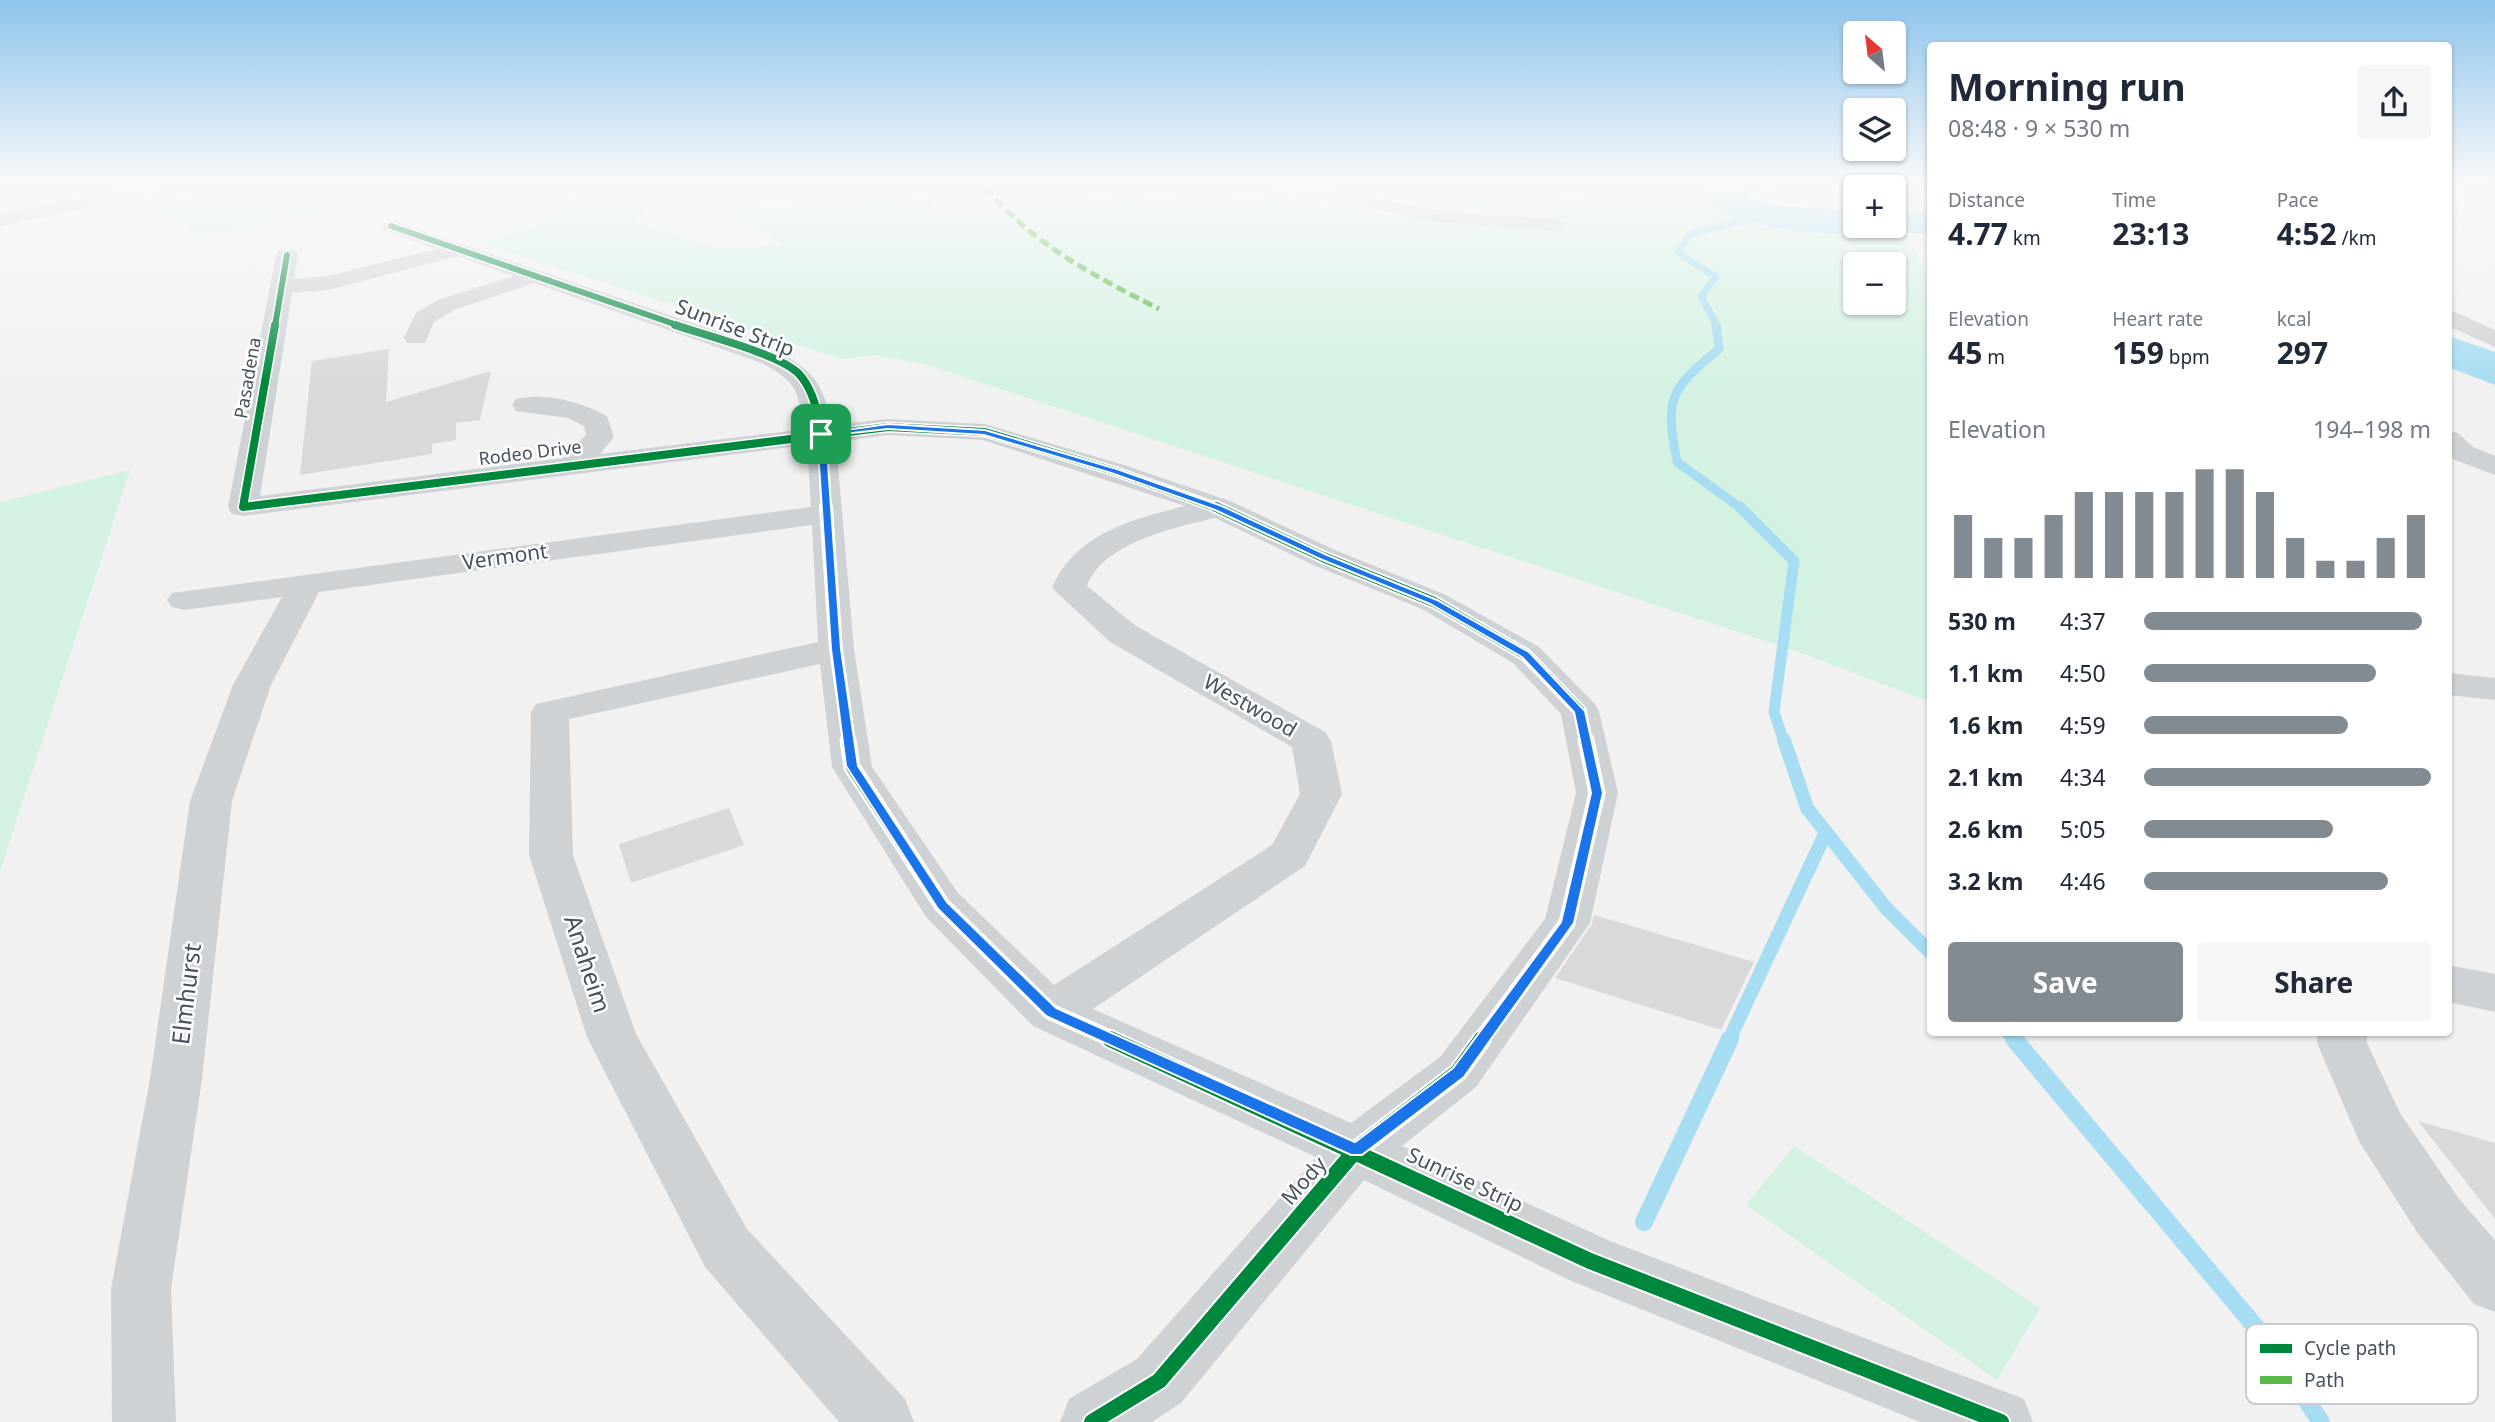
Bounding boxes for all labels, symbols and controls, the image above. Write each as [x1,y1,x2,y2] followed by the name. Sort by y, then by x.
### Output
[1843,21,1906,84] north arrow
[1843,21,1906,315] map controls
[1948,60,2186,112] text: Morning run
[2357,65,2431,139] button: share
[1843,98,1906,161] button: layers
[1948,112,2130,144] text: 08:48 · 9 × 530 m
[1843,175,1906,238] button: +
[1948,187,2025,213] text: Distance
[2112,187,2156,213] text: Time
[2277,187,2319,213] text: Pace
[1948,213,2008,254] text: 4.77
[2112,213,2189,254] text: 23:13
[2277,213,2337,254] text: 4:52
[2008,225,2041,251] text: km
[2337,225,2377,251] text: /km
[1843,252,1906,315] button: −
[672,292,799,363] street label: Sunrise Strip
[1948,306,2029,332] text: Elevation
[2112,306,2203,332] text: Heart rate
[2277,306,2311,332] text: kcal
[1948,332,1982,373] text: 45
[2112,332,2164,373] text: 159
[2277,332,2328,373] text: 297
[228,335,266,420] street label: Pasadena
[1982,344,2005,370] text: m
[2164,344,2210,370] text: bpm
[791,404,851,464] pin
[1948,413,2046,445] text: Elevation
[2313,413,2431,445] text: 194–198 m
[802,415,840,453] icon: arrive
[477,434,583,470] street label: Rodeo Drive
[461,536,550,576] street label: Vermont
[1948,605,2016,637] text: 530 m
[2060,605,2106,637] text: 4:37
[1948,657,2023,689] text: 1.1 km
[2060,657,2106,689] text: 4:50
[1199,667,1302,743] street label: Westwood
[1948,709,2023,741] text: 1.6 km
[2060,709,2106,741] text: 4:59
[1948,761,2023,793] text: 2.1 km
[2060,761,2106,793] text: 4:34
[1948,813,2023,845] text: 2.6 km
[2060,813,2106,845] text: 5:05
[1948,865,2023,897] text: 3.2 km
[2060,865,2106,897] text: 4:46
[557,911,620,1016] street label: Anaheim
[163,941,208,1046] street label: Elmhurst
[1948,942,2183,1022] button: Save
[2197,942,2431,1022] button: Share
[1403,1140,1528,1218] street label: Sunrise Strip
[1275,1150,1332,1210] street label: Mody
[2246,1324,2478,1404] legend
[2304,1335,2396,1361] text: Cycle path
[2304,1367,2345,1393] text: Path

